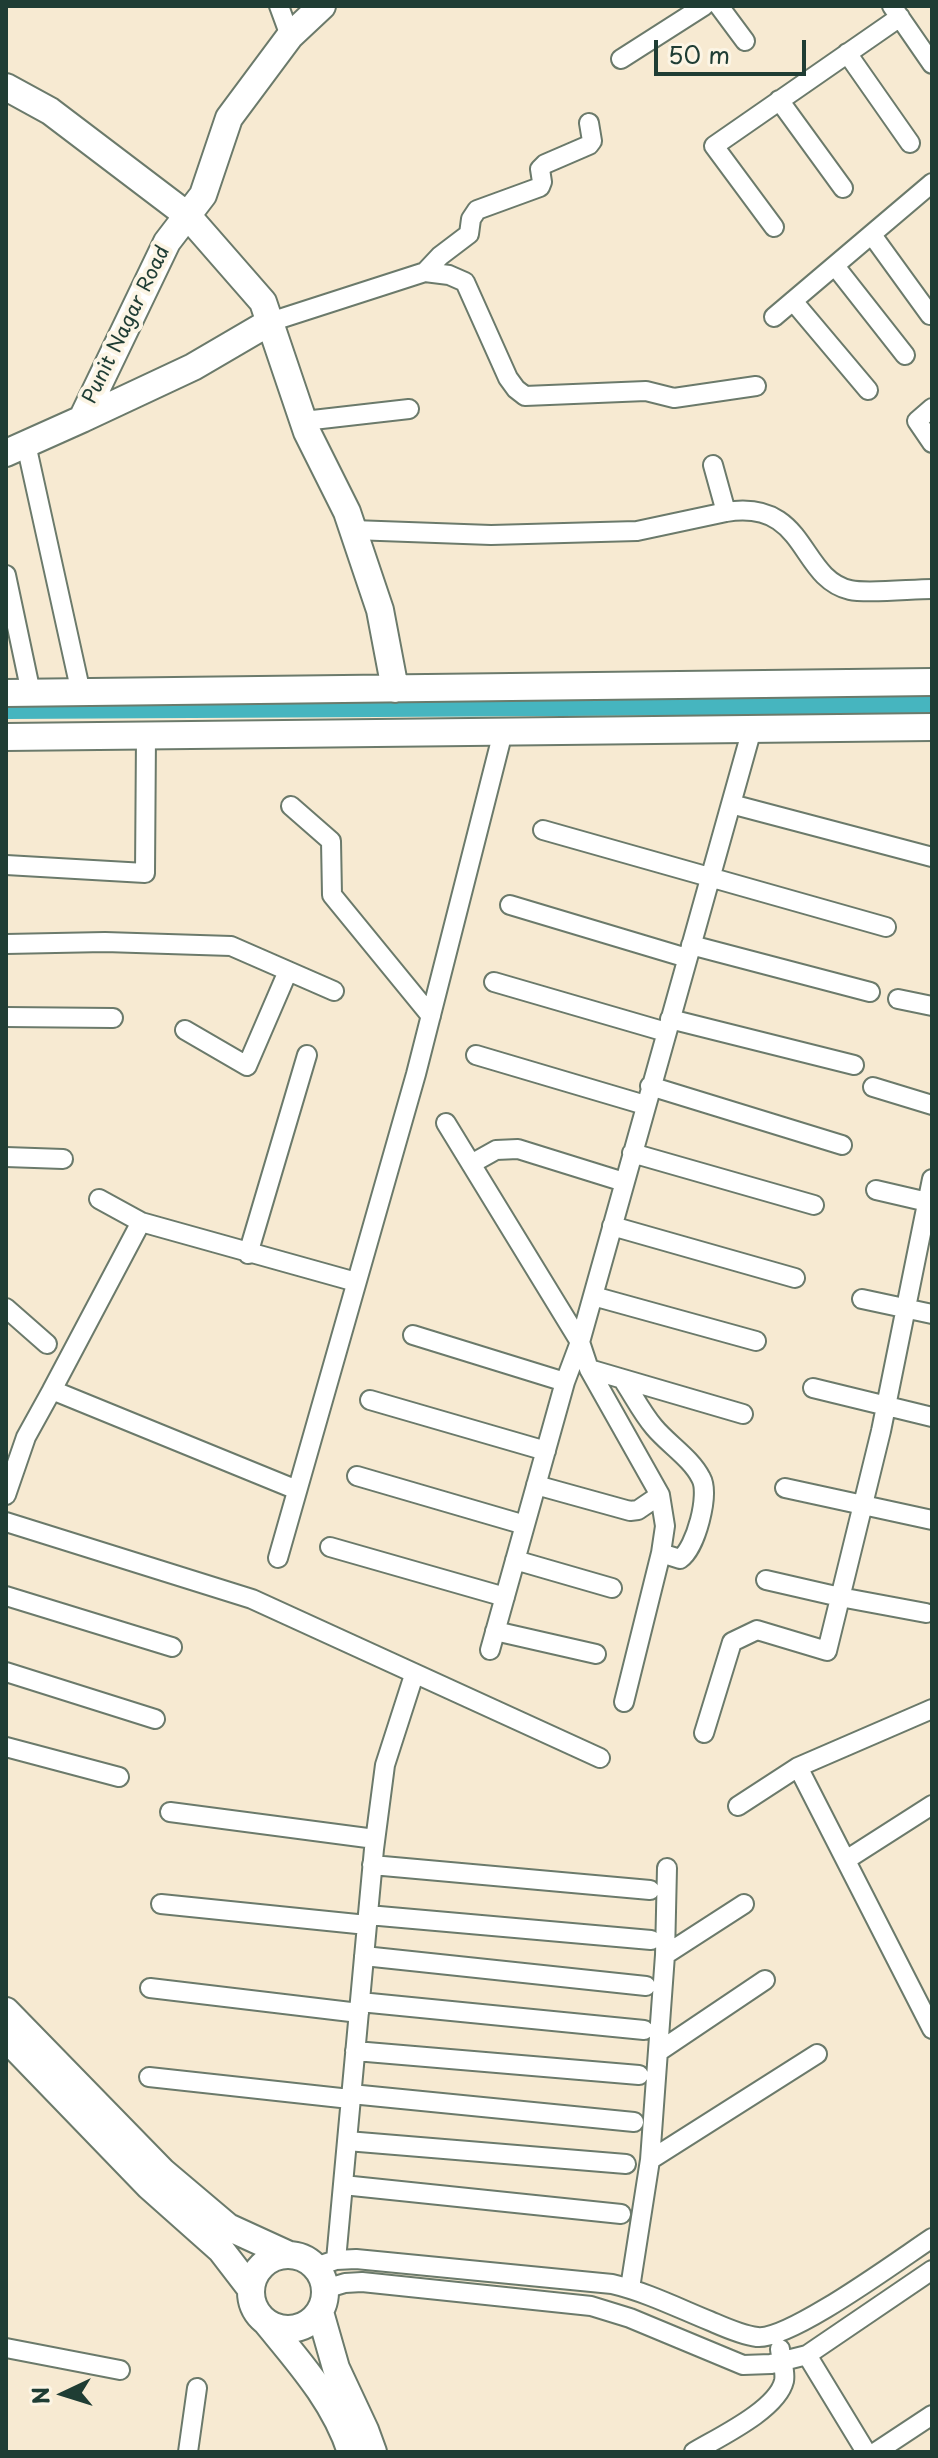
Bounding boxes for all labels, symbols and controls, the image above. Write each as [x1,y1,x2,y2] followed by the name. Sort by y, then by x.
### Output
[658,24,810,74] scale bar
[668,36,730,72] text: 50 m
[78,242,176,408] street label: Punit Nagar Road
[24,2354,104,2434] north arrow
[22,2386,57,2406] text: N

